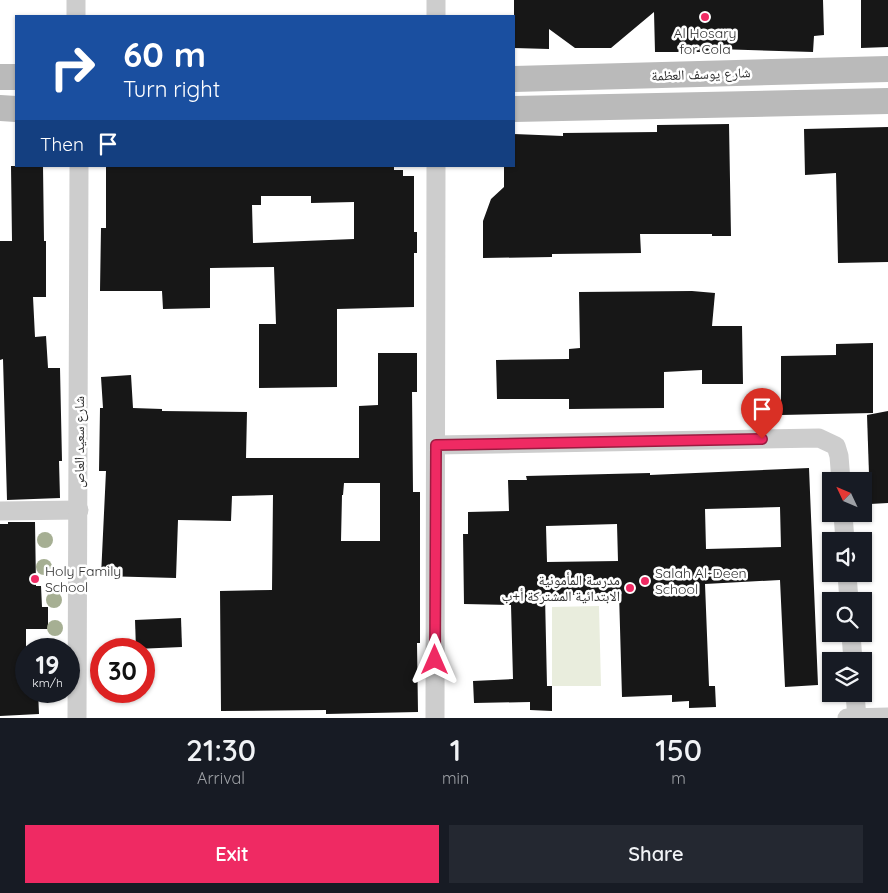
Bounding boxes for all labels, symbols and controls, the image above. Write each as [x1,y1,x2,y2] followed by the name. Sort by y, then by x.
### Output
[699,11,711,23] marker: Al Hosary for Cola
[673,24,737,58] place label: Al Hosary for Cola
[123,32,206,76] text: 60 m
[40,35,105,100] icon: right
[651,63,751,86] street label: شارع يوسف العظمة
[123,75,220,103] text: Turn right
[94,130,122,158] icon: arrive
[40,132,84,156] text: Then
[741,388,783,439] pin
[748,395,776,423] icon: arrive
[70,396,89,488] street label: شارع سعيد العاص
[822,472,872,522] north arrow
[822,472,872,702] map controls
[822,532,872,582] button: sound
[45,562,121,596] place label: Holy Family School
[655,564,747,598] place label: Salah Al-Deen School
[501,571,620,605] place label: مدرسة المأمونية الابتدائية المشتركة أ+ب
[29,573,41,585] marker: Holy Family School
[639,575,651,587] marker: Salah Al-Deen School
[624,582,636,594] marker: مدرسة المأمونية الابتدائية المشتركة أ+ب
[822,592,872,642] button: search
[408,633,460,685] position arrow
[90,638,155,703] speed limit sign: 30
[36,649,59,680] text: 19
[822,652,872,702] button: layers
[32,675,63,690] text: km/h
[186,731,256,769] text: 21:30
[450,731,461,769] text: 1
[655,731,702,769] text: 150
[197,768,245,788] text: Arrival
[442,768,469,788] text: min
[671,768,686,788] text: m
[25,825,439,883] button: Exit
[449,825,863,883] button: Share

